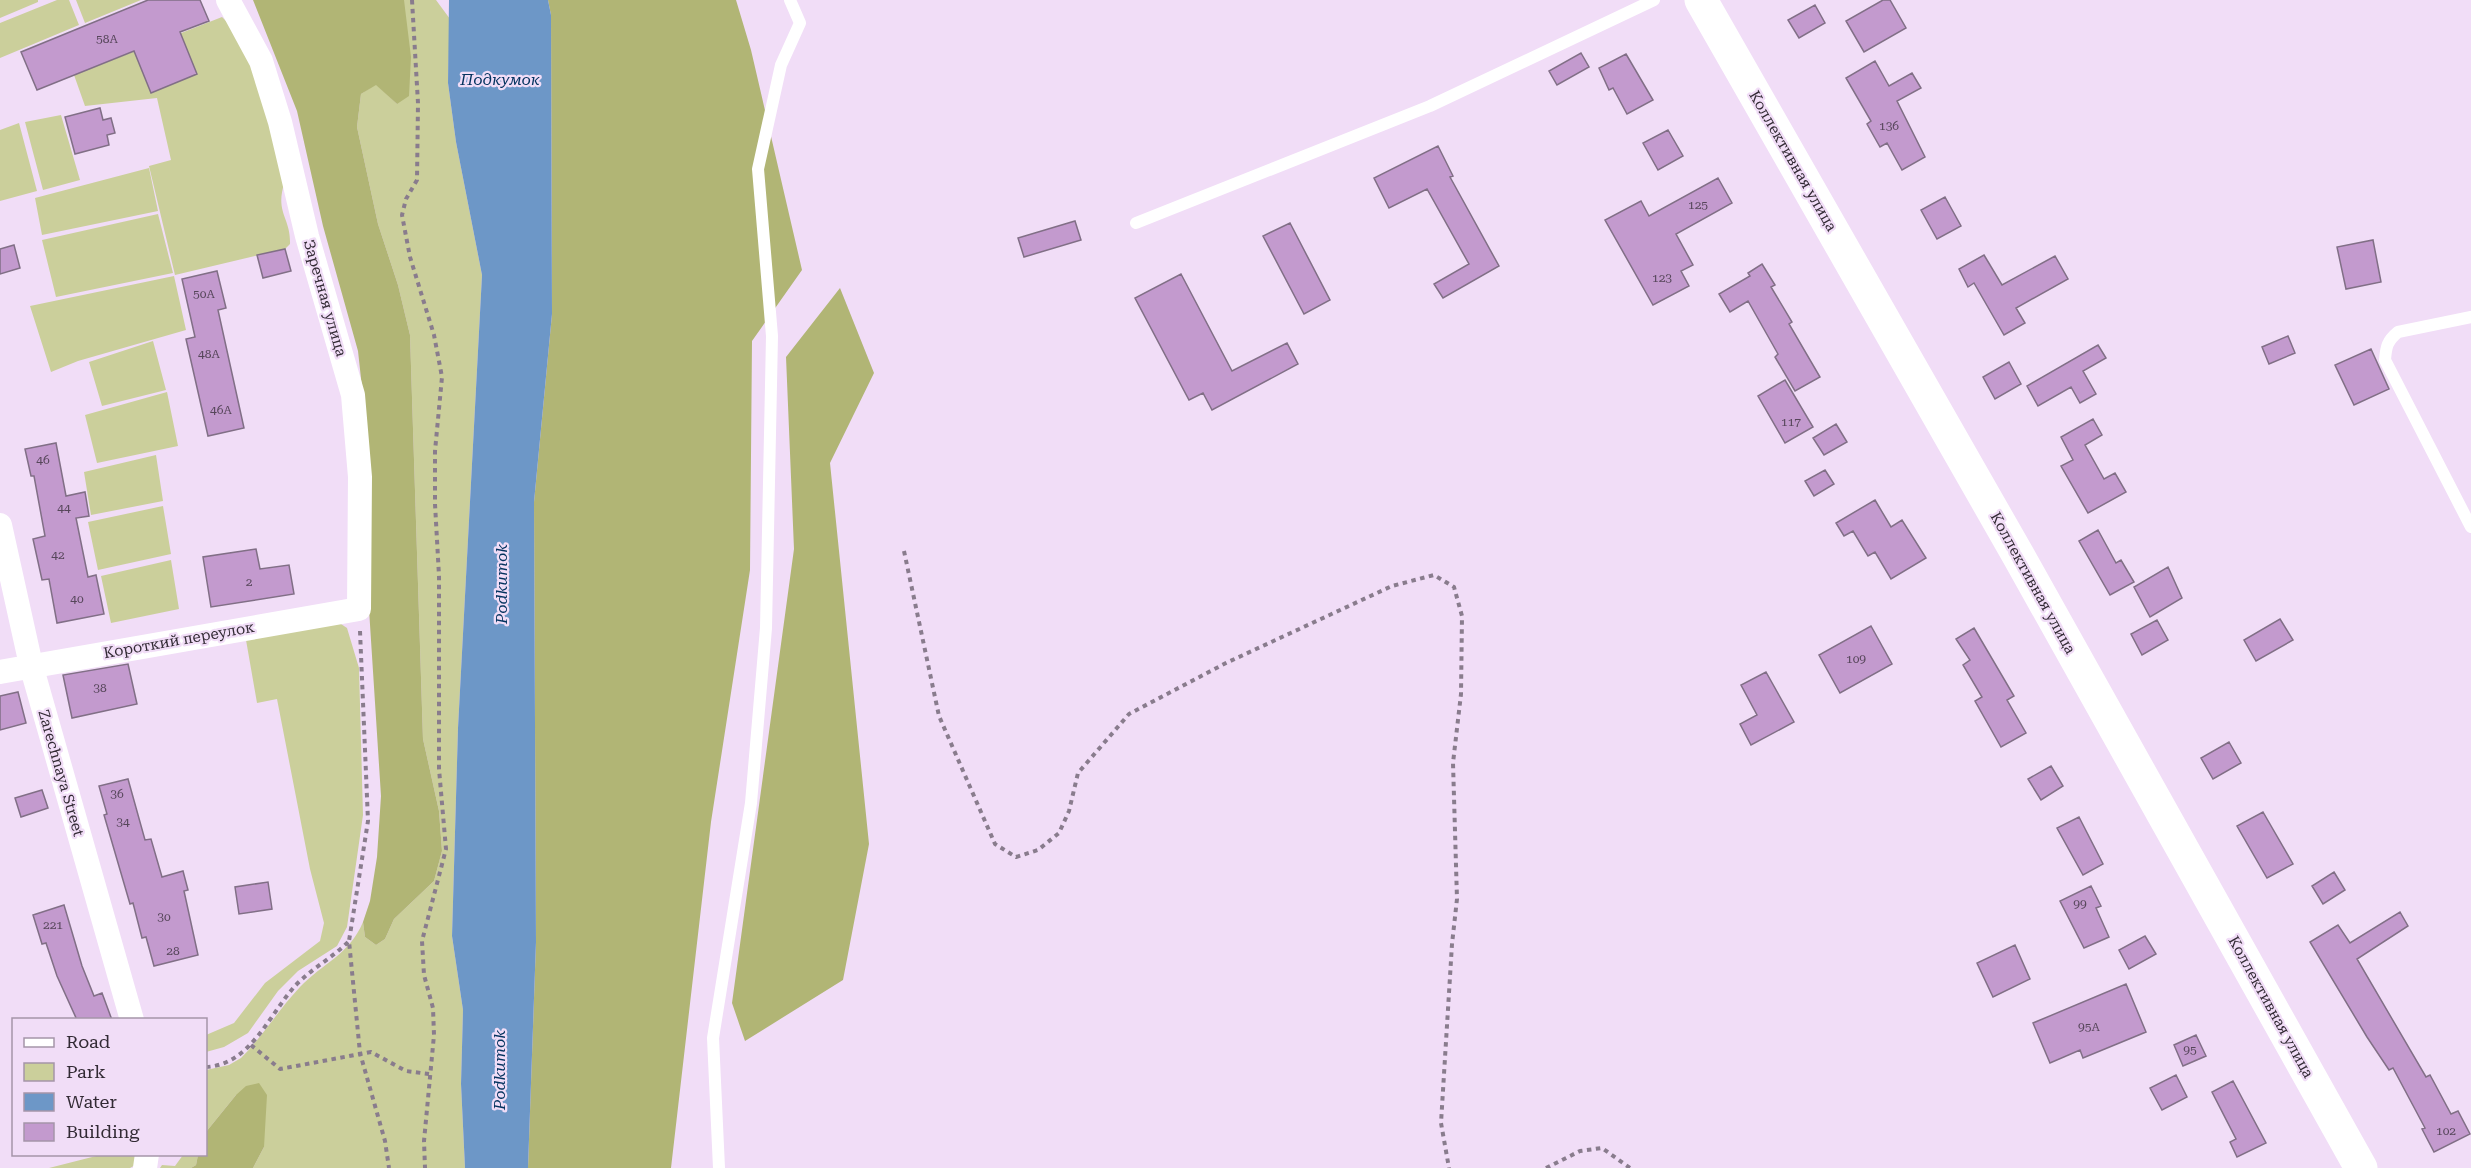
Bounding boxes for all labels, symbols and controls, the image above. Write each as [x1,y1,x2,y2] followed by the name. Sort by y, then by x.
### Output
[96,32,119,46] house number: 58А
[459,70,540,89] water label: Подкумок
[1745,87,1841,235] street label: Коллективная улица
[1879,119,1899,133] house number: 136
[1688,198,1708,212] house number: 125
[300,237,350,359] street label: Заречная улица
[1652,271,1672,285] house number: 123
[193,287,216,301] house number: 50А
[198,347,221,361] house number: 48А
[210,403,233,417] house number: 46А
[1781,415,1801,429] house number: 117
[36,453,50,467] house number: 46
[57,501,71,515] house number: 44
[1986,509,2080,657] street label: Коллективная улица
[492,544,511,625] water label: Podkumok
[51,548,65,562] house number: 42
[246,575,253,589] house number: 2
[70,592,84,606] house number: 40
[102,618,256,662] street label: Короткий переулок
[1846,652,1866,666] house number: 109
[93,681,107,695] house number: 38
[34,708,88,839] street label: Zarechnaya Street
[110,787,124,801] house number: 36
[116,815,130,829] house number: 34
[2073,897,2087,911] house number: 99
[157,910,171,924] house number: 30
[43,918,63,932] house number: 221
[2224,933,2318,1081] street label: Коллективная улица
[166,944,180,958] house number: 28
[12,1018,207,1156] legend
[2078,1020,2101,1034] house number: 95А
[490,1030,509,1111] water label: Podkumok
[66,1031,111,1052] text: Road
[2183,1043,2197,1057] house number: 95
[66,1061,106,1082] text: Park
[66,1091,117,1112] text: Water
[66,1121,140,1142] text: Building
[2436,1124,2456,1138] house number: 102

